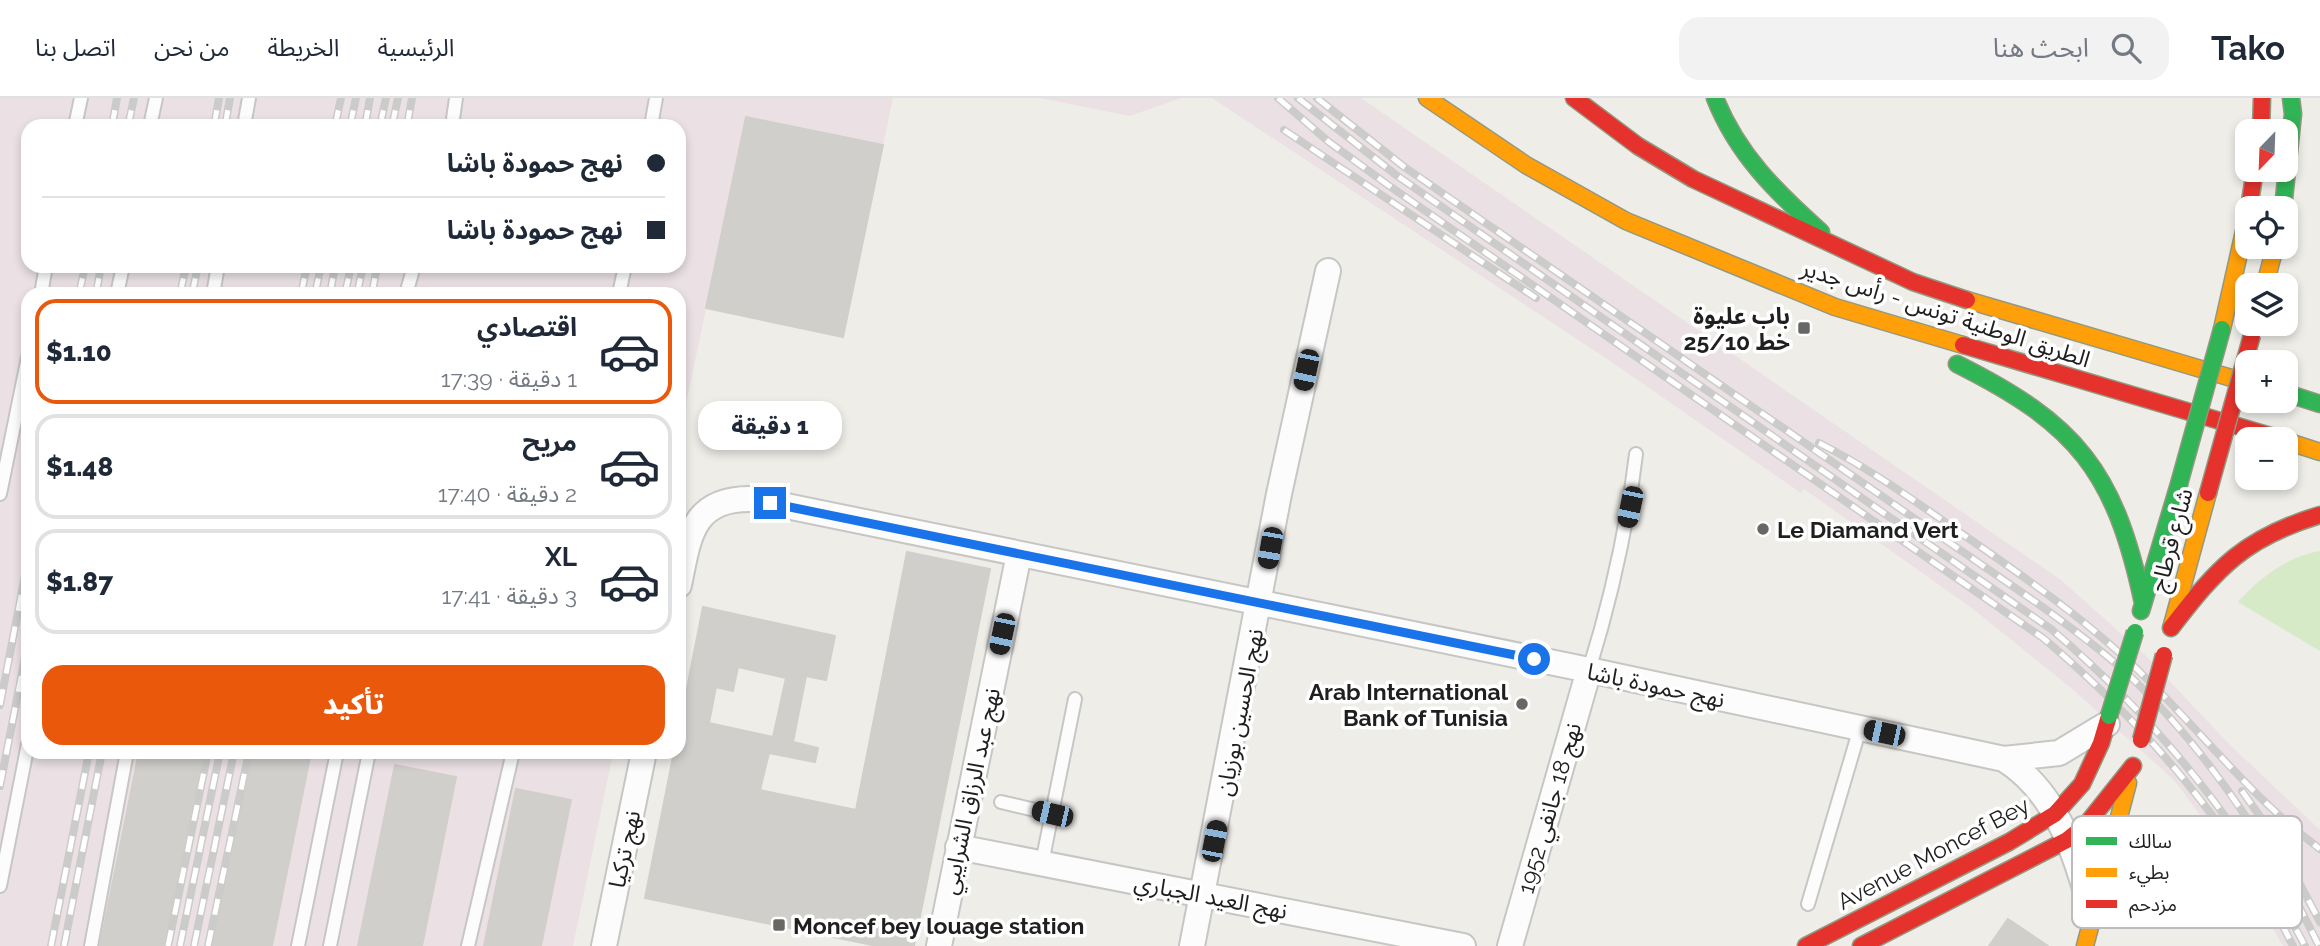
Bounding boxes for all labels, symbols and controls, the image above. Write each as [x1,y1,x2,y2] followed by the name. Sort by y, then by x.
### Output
[1679,17,2169,80] search box
[2107,29,2145,67] icon: search
[2211,29,2285,68] text: Tako
[35,33,116,62] text: اتصل بنا
[154,33,230,62] text: من نحن
[268,33,339,62] text: الخريطة
[377,33,455,62] text: الرئيسية
[1993,33,2089,63] text: ابحث هنا
[2235,119,2298,182] north arrow
[2235,119,2298,490] map controls
[447,148,623,178] text: نهج حمودة باشا
[2235,196,2298,259] button: locate
[447,215,623,245] text: نهج حمودة باشا
[1797,253,2094,373] street label: الطريق الوطنية تونس - رأس جدير
[2235,273,2298,336] button: layers
[1683,302,1790,355] place label: باب عليوة خط 25/10
[477,312,577,342] text: اقتصادي
[598,320,661,383] icon: car
[1796,320,1812,336] marker: باب عليوة خط 25/10
[46,337,112,367] text: $1.10
[1292,347,1321,393] car
[2235,350,2298,413] button: +
[441,365,577,392] text: 1 دقيقة · 17:39
[698,402,842,450] callout: 1 دقيقة
[731,412,809,439] text: 1 دقيقة
[522,427,577,457] text: مريح
[2235,427,2298,490] button: −
[598,435,661,498] icon: car
[46,452,113,482] text: $1.48
[438,480,577,507] text: 2 دقيقة · 17:40
[1616,484,1645,530] car
[2144,485,2202,596] street label: شارع قرطاج
[754,487,786,519] route end
[1777,516,1959,543] place label: Le Diamand Vert
[1755,521,1771,537] marker: Le Diamand Vert
[1257,525,1284,571] car
[545,542,577,572] text: XL
[598,550,661,613] icon: car
[46,567,113,597] text: $1.87
[442,582,577,609] text: 3 دقيقة · 17:41
[988,611,1017,657] car
[1210,626,1272,799] street label: نهج الحسين بوزيان
[1518,643,1550,675] route start
[1584,657,1727,717] street label: نهج حمودة باشا
[42,665,665,745] button: تأكيد
[1309,678,1509,731] place label: Arab International Bank of Tunisia
[935,685,1009,898] street label: نهج عبد الرزاق الشرايبي
[1514,696,1530,712] marker: Arab International Bank of Tunisia
[1862,718,1907,748] car
[1512,719,1590,898] street label: نهج 18 جانفي 1952
[1832,791,2034,915] street label: Avenue Moncef Bey
[1030,799,1075,829] car
[603,808,649,891] street label: نهج تركيا
[2072,816,2302,928] legend
[1200,818,1229,864] car
[2129,830,2172,852] text: سالك
[2129,861,2169,887] text: بطيء
[1131,868,1290,928] street label: نهج العيد الجباري
[2129,893,2177,919] text: مزدحم
[793,912,1084,939] place label: Moncef bey louage station
[771,917,787,933] marker: Moncef bey louage station

